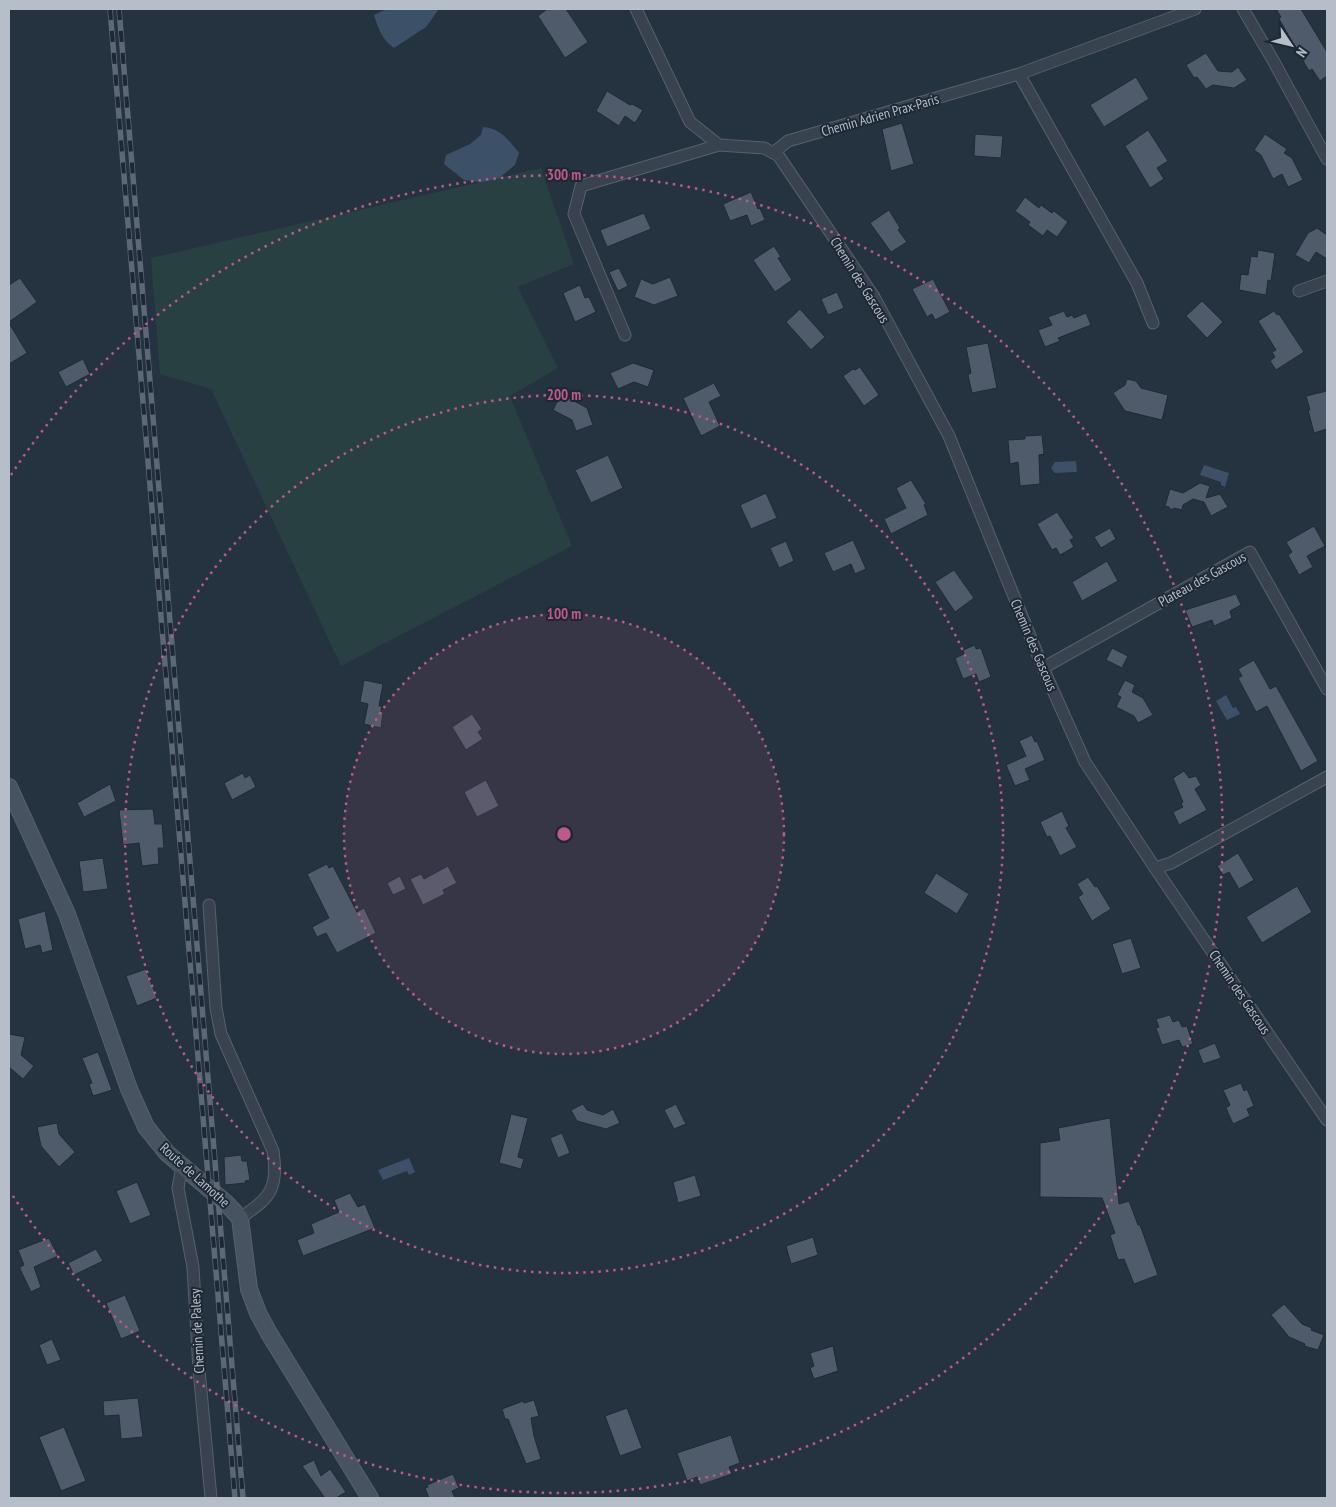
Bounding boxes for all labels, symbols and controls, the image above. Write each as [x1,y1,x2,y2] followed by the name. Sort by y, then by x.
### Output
[1266,20,1316,70] north arrow
[1292,44,1311,61] text: N
[819,90,941,140] street label: Chemin Adrien Prax-Paris
[547,165,581,184] text: 300 m
[826,234,894,327] street label: Chemin des Gascous
[547,385,581,404] text: 200 m
[1155,547,1249,611] street label: Plateau des Gascous
[1007,596,1062,694] street label: Chemin des Gascous
[547,604,581,623] text: 100 m
[555,825,573,843] centre of rings
[1205,946,1275,1038] street label: Chemin des Gascous
[156,1139,234,1211] street label: Route de Lamothe
[186,1287,208,1374] street label: Chemin de Palesy

